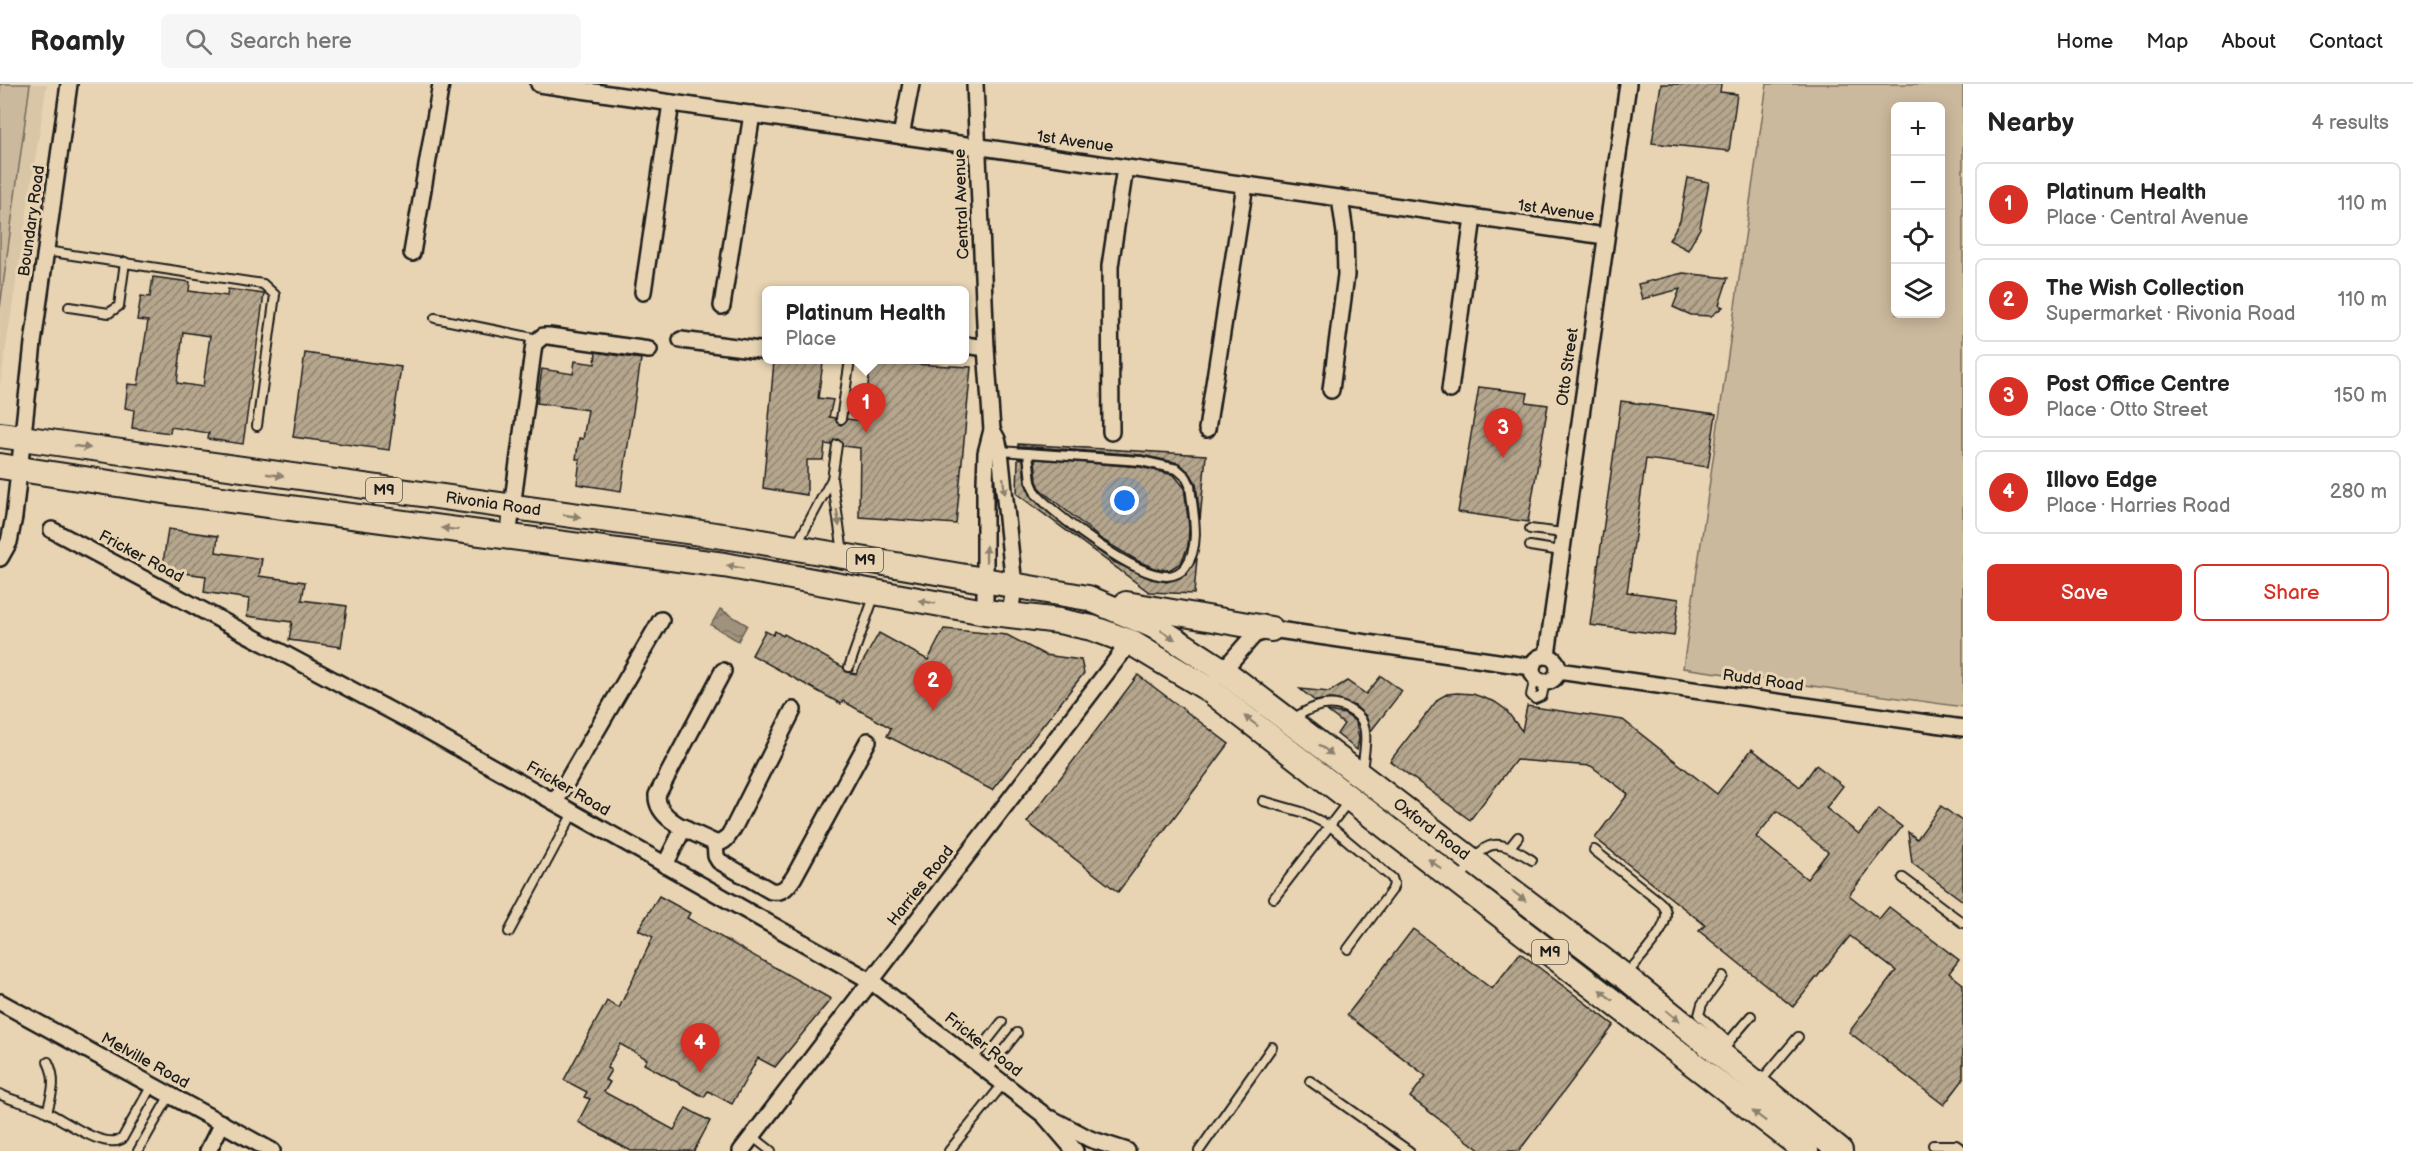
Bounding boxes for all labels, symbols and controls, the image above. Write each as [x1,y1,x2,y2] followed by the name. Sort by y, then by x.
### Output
[161,14,581,68] search box
[30,25,125,58] text: Roamly
[182,25,215,58] icon: search
[230,28,352,55] text: Search here
[2056,29,2113,54] text: Home
[2146,29,2188,54] text: Map
[2221,29,2276,54] text: About
[2309,29,2383,54] text: Contact
[1891,102,1945,318] map controls
[1891,102,1945,156] button: +
[1987,108,2074,139] text: Nearby
[2311,111,2389,135] text: 4 results
[1036,127,1115,157] street label: 1st Avenue
[951,148,973,260] street label: Central Avenue
[1891,156,1945,210] button: −
[15,164,49,278] street label: Boundary Road
[2046,179,2206,206] text: Platinum Health
[2004,192,2013,216] text: 1
[2338,192,2387,216] text: 110 m
[1517,196,1596,226] street label: 1st Avenue
[2046,206,2248,230] text: Place · Central Avenue
[1891,210,1945,264] button: locate
[1891,264,1945,318] button: layers
[2046,275,2244,302] text: The Wish Collection
[762,286,969,364] popup
[2003,288,2014,312] text: 2
[2338,288,2387,312] text: 110 m
[785,300,946,327] text: Platinum Health
[2046,302,2295,326] text: Supermarket · Rivonia Road
[785,327,836,351] text: Place
[1553,327,1583,407] street label: Otto Street
[2046,371,2230,398] text: Post Office Centre
[846,384,886,433] pin: 1
[2003,384,2014,408] text: 3
[2334,384,2387,408] text: 150 m
[2046,398,2208,422] text: Place · Otto Street
[1484,408,1522,458] pin: 3
[72,443,91,452] one-way arrow
[2046,467,2157,494] text: Illovo Edge
[265,470,284,479] one-way arrow
[999,477,1009,496] one-way arrow
[366,478,402,502] road number: M9
[2003,480,2014,504] text: 4
[2330,480,2387,504] text: 280 m
[1110,486,1139,515] your location
[444,488,542,520] street label: Rivonia Road
[2046,494,2230,518] text: Place · Harries Road
[834,508,843,527] one-way arrow
[562,511,581,520] one-way arrow
[441,524,460,534] one-way arrow
[95,527,187,587] street label: Fricker Road
[981,544,991,563] one-way arrow
[847,548,883,572] road number: M9
[726,563,745,572] one-way arrow
[1987,564,2182,621] button: Save
[2194,564,2389,621] button: Share
[917,597,936,606] one-way arrow
[1160,630,1176,641] one-way arrow
[914,662,952,711] pin: 2
[1721,666,1805,696] street label: Rudd Road
[1243,716,1258,728] one-way arrow
[1318,743,1333,755] one-way arrow
[523,757,613,821] street label: Fricker Road
[1389,794,1473,864] street label: Oxford Road
[884,842,958,930] street label: Harries Road
[1427,858,1443,870] one-way arrow
[1511,890,1526,902] one-way arrow
[1532,940,1568,964] road number: M9
[1598,989,1614,1002] one-way arrow
[940,1009,1026,1081] street label: Fricker Road
[1665,1009,1681,1022] one-way arrow
[680,1024,720,1073] pin: 4
[98,1029,192,1093] street label: Melville Road
[1752,1110,1768,1122] one-way arrow

